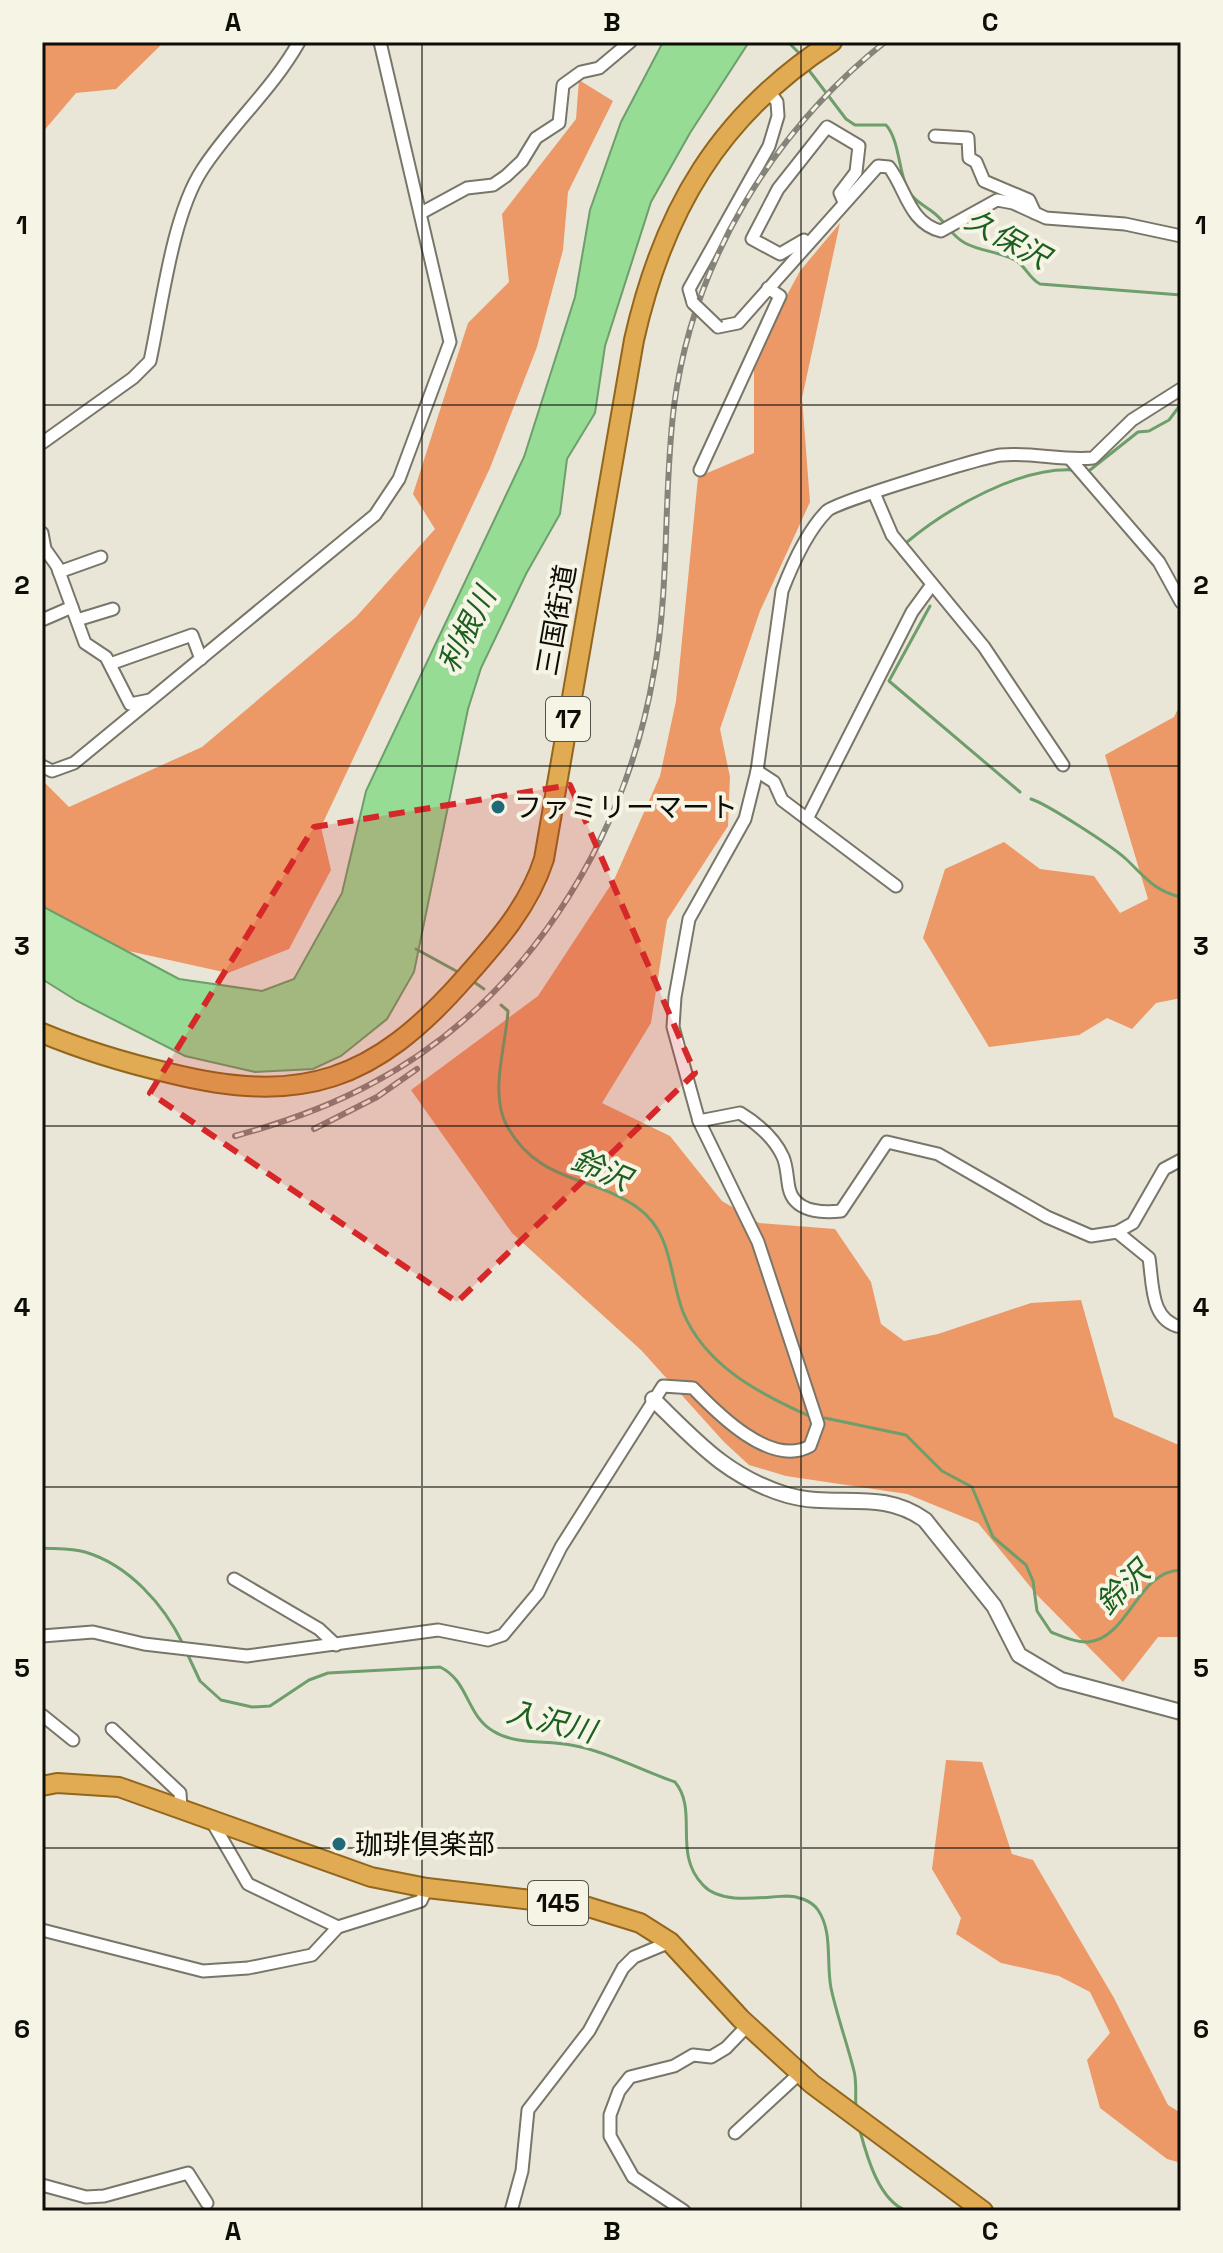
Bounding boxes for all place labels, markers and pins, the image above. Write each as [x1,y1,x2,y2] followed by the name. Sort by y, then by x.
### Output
[514,789,738,825] place label: ファミリーマート
[489,798,507,816] marker: ファミリーマート
[355,1826,495,1862] place label: 珈琲倶楽部
[330,1835,348,1853] marker: 珈琲倶楽部

